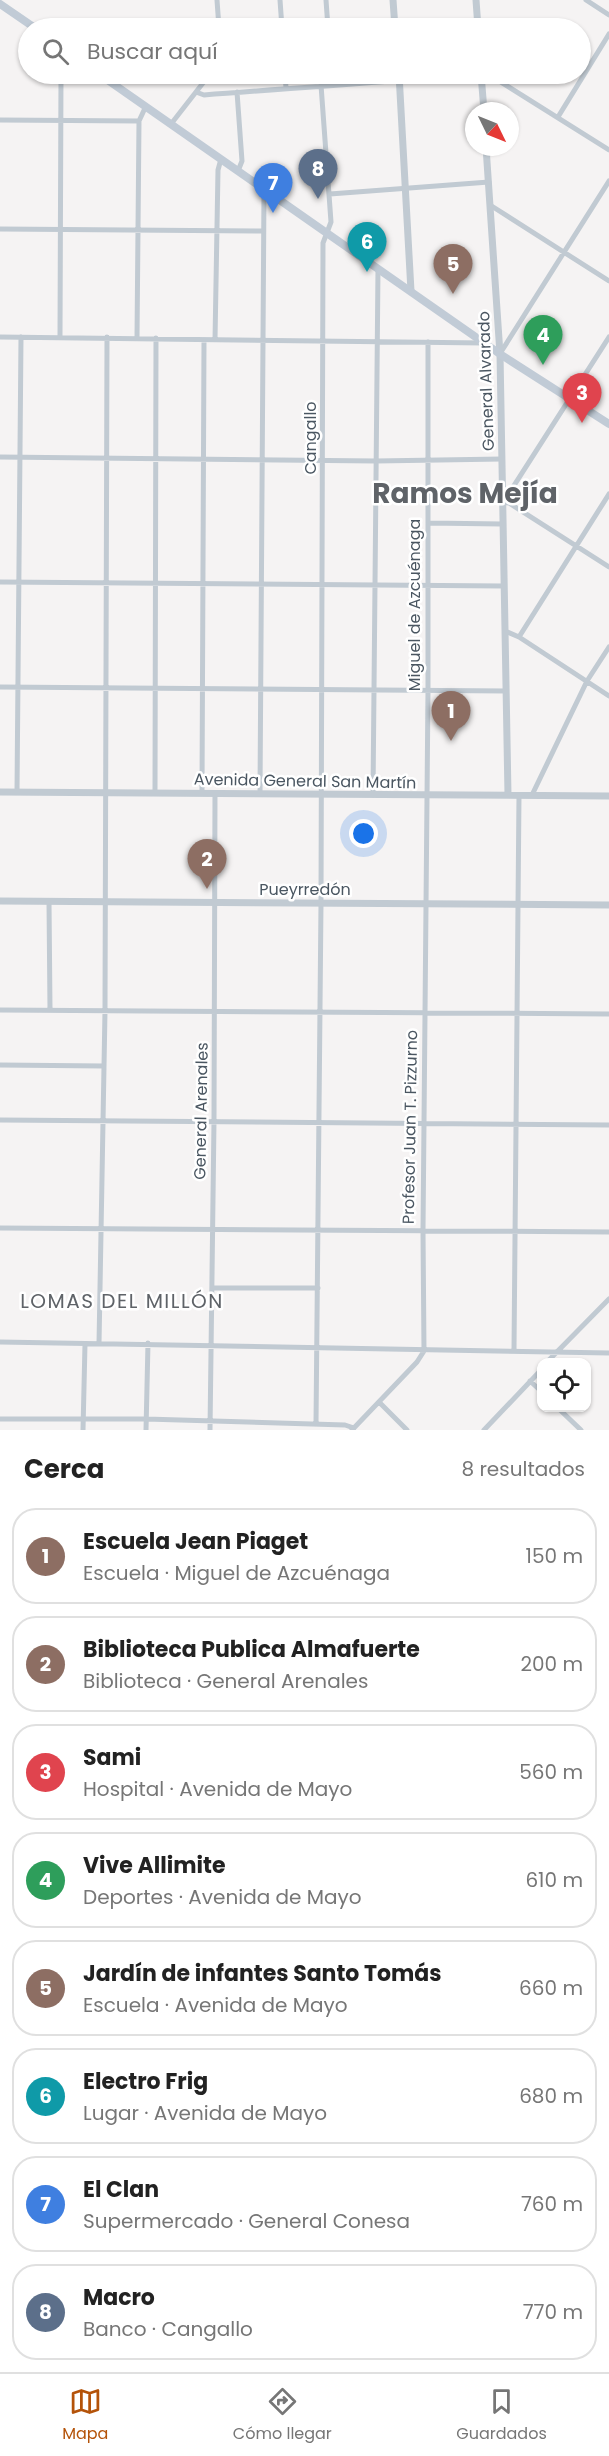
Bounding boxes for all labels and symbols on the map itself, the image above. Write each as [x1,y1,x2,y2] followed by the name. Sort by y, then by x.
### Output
[465,102,519,156] north arrow
[298,150,338,199] pin: 8
[254,164,292,213] pin: 7
[348,222,386,272] pin: 6
[434,244,472,294] pin: 5
[472,311,500,451] street label: General Alvarado
[524,316,562,365] pin: 4
[562,374,602,423] pin: 3
[299,401,322,475] street label: Cangallo
[372,474,558,513] district label: Ramos Mejía
[403,519,426,691] street label: Miguel de Azcuénaga
[432,692,470,741] pin: 1
[194,768,416,794] street label: Avenida General San Martín
[349,819,378,848] your location
[188,840,226,889] pin: 2
[259,878,351,901] street label: Pueyrredón
[397,1030,423,1224] street label: Profesor Juan T. Pizzurno
[188,1042,214,1180] street label: General Arenales
[20,1287,224,1315] district label: LOMAS DEL MILLÓN

